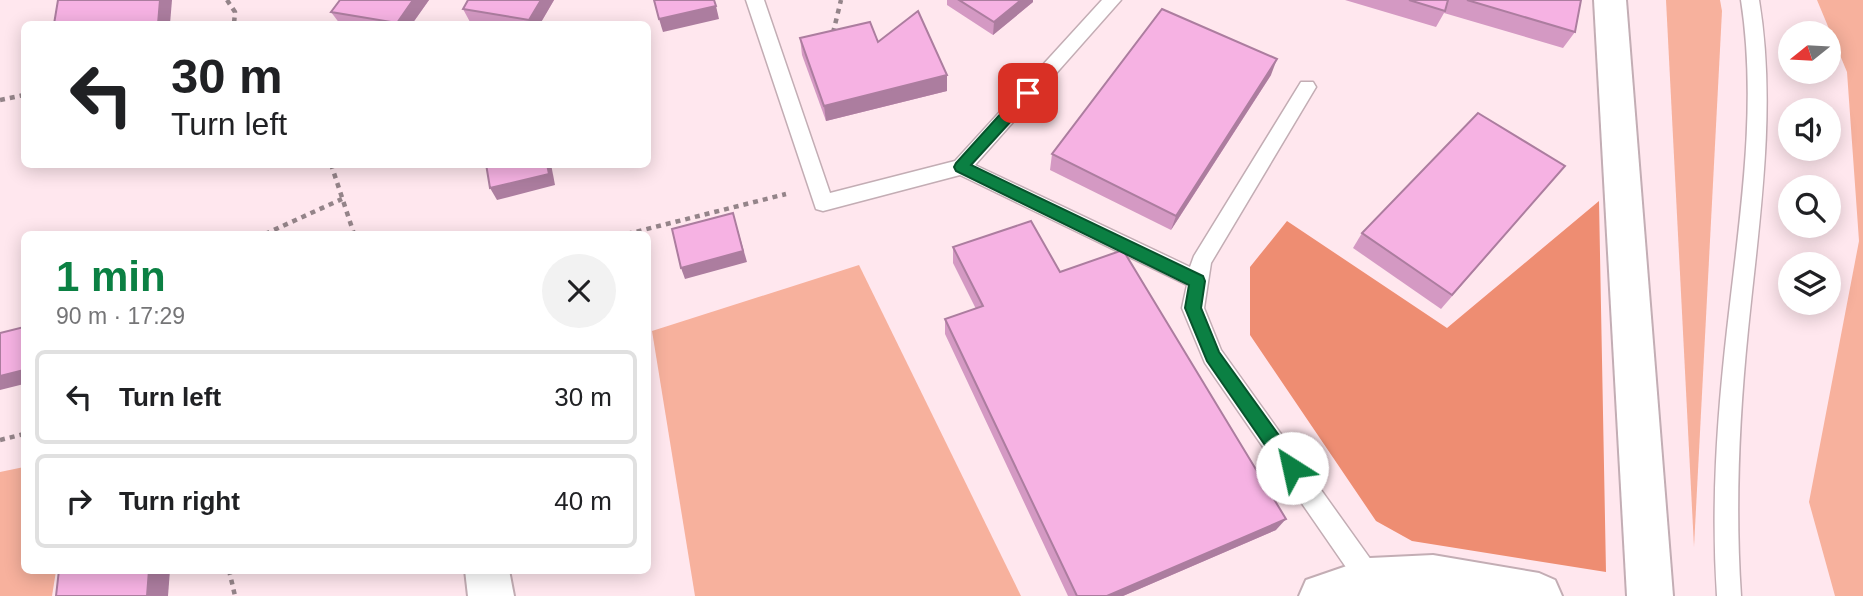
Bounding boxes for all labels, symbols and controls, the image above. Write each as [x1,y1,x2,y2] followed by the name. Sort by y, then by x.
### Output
[1778,21,1841,84] north arrow
[1778,21,1841,315] map controls
[56,49,147,140] icon: left
[171,49,283,103] text: 30 m
[998,63,1058,123] pin
[1009,74,1047,112] icon: arrive
[1778,98,1841,161] button: sound
[171,106,287,142] text: Turn left
[1778,175,1841,238] button: search
[1778,252,1841,315] button: layers
[56,253,166,300] text: 1 min
[542,254,616,328] button: close
[56,303,185,329] text: 90 m · 17:29
[60,378,98,416] icon: left
[119,382,221,412] text: Turn left
[554,382,612,412] text: 30 m
[1255,431,1329,505] position arrow
[60,482,98,520] icon: right
[119,486,240,516] text: Turn right
[554,486,612,516] text: 40 m

